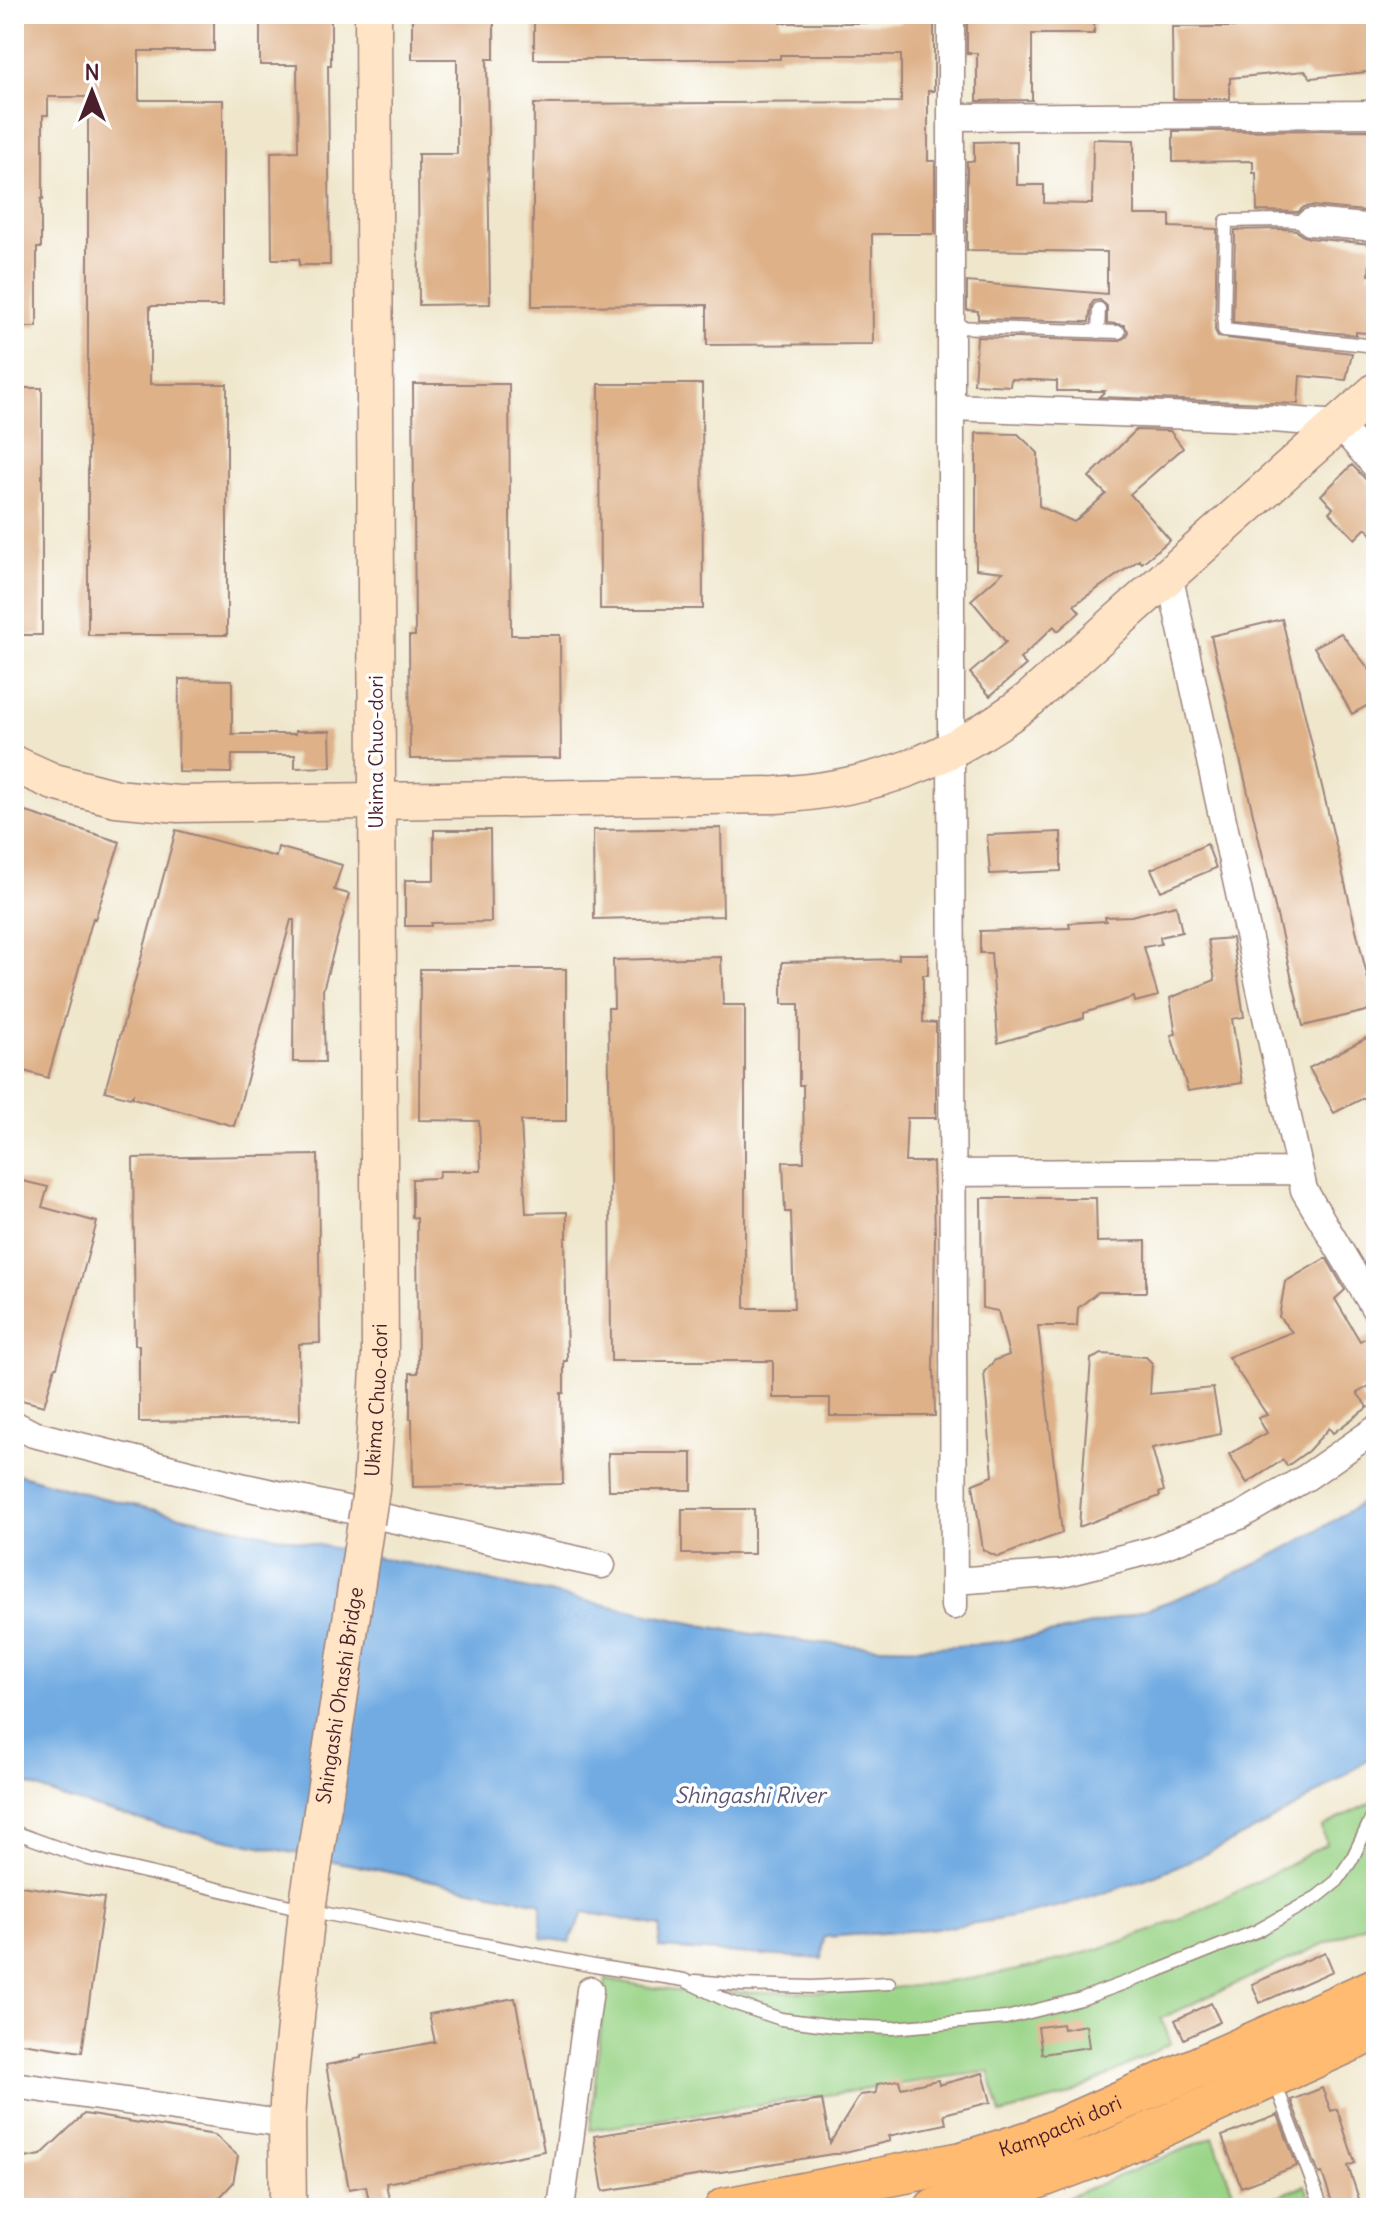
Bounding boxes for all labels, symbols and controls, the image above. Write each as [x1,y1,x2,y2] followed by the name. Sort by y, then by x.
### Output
[52,52,132,132] north arrow
[84,58,100,86] text: N
[363,675,388,829] street label: Ukima Chuo-dori
[359,1323,392,1478] street label: Ukima Chuo-dori
[310,1585,368,1806] street label: Shingashi Ohashi Bridge
[675,1781,828,1809] water label: Shingashi River
[996,2089,1125,2162] street label: Kampachi dori

